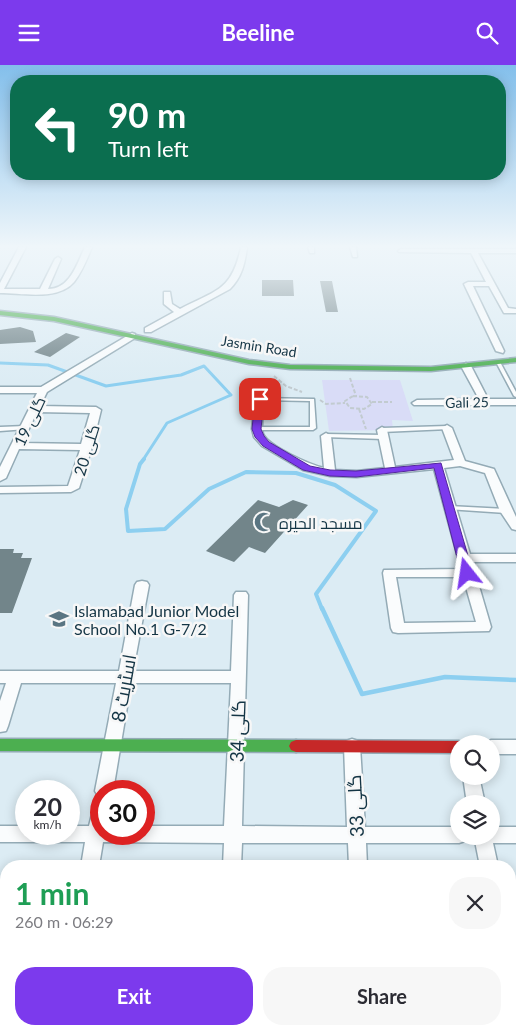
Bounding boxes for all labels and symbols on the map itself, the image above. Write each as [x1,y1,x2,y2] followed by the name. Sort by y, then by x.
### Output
[220,332,298,360] street label: Jasmin Road
[239,378,281,420] pin
[9,393,51,450] street label: گلی 19
[445,393,489,411] street label: Gali 25
[69,422,105,478] street label: گلی 20
[253,511,275,533] mosque icon: مسجد الحیرہ
[279,513,363,533] place label: مسجد الحیرہ
[440,546,492,598] position arrow
[74,601,239,638] place label: Islamabad Junior Model School No.1 G-7/2
[48,608,70,630] school or university icon: Islamabad Junior Model School No.1 G-7/2
[106,652,141,724] street label: اسٹریٹ 8
[224,699,251,763] street label: گلی 34
[342,774,369,838] street label: گلی 33
[90,780,155,845] speed limit sign: 30

